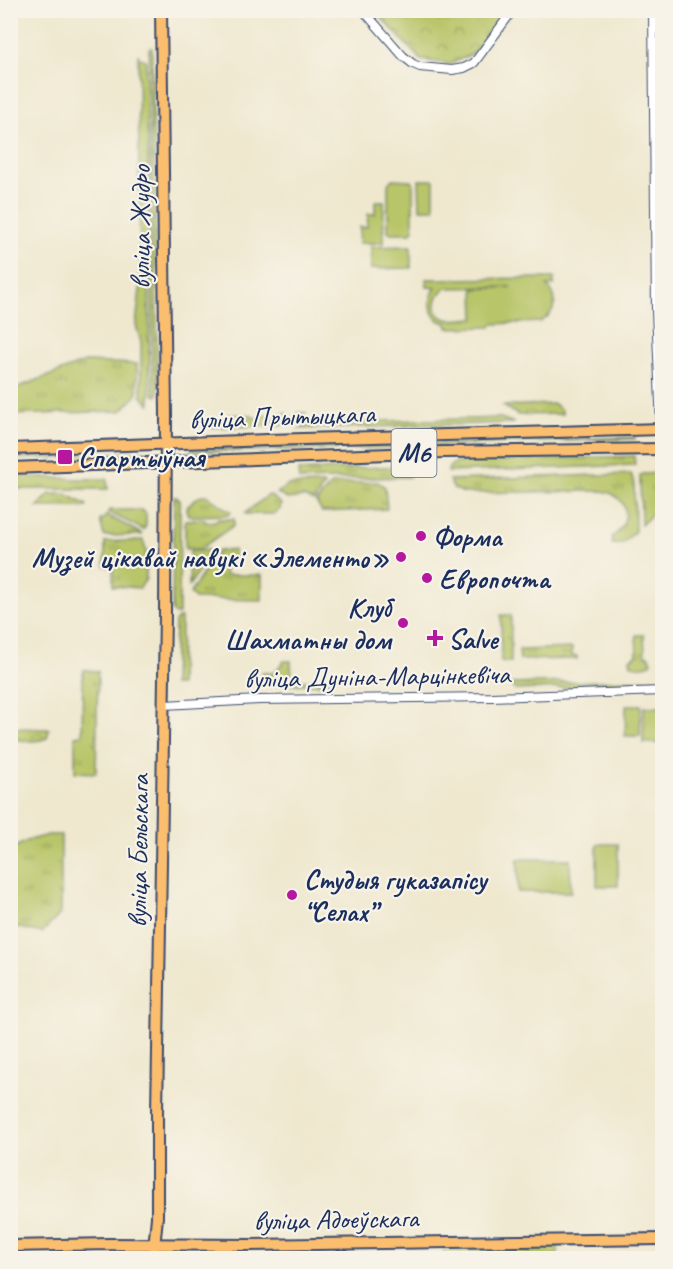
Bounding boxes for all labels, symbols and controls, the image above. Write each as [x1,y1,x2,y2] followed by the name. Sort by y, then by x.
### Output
[123,163,158,289] street label: вуліца Жудро
[189,395,377,437] street label: вуліца Прытыцкага
[392,429,436,477] road number: М6
[78,440,206,475] place label: Спартыўная
[56,448,74,466] marker: Спартыўная
[433,519,504,554] place label: Форма
[414,529,428,543] marker: Форма
[32,540,389,576] place label: Музей цікавай навукі «Элементо»
[394,550,408,564] marker: Музей цікавай навукі «Элементо»
[439,561,552,596] place label: Европочта
[420,571,434,585] marker: Европочта
[225,590,395,657] place label: Клуб Шахматны дом
[396,616,410,630] marker: Клуб Шахматны дом
[448,621,500,656] place label: Salve
[426,629,444,647] marker: Salve
[244,656,512,696] street label: вуліца Дуніна-Марцінкевіча
[119,772,157,928] street label: вуліца Бельскага
[304,862,489,929] place label: Студыя гуказапісу “Селах”
[285,888,299,902] marker: Студыя гуказапісу “Селах”
[253,1200,421,1238] street label: вуліца Адоеўскага

